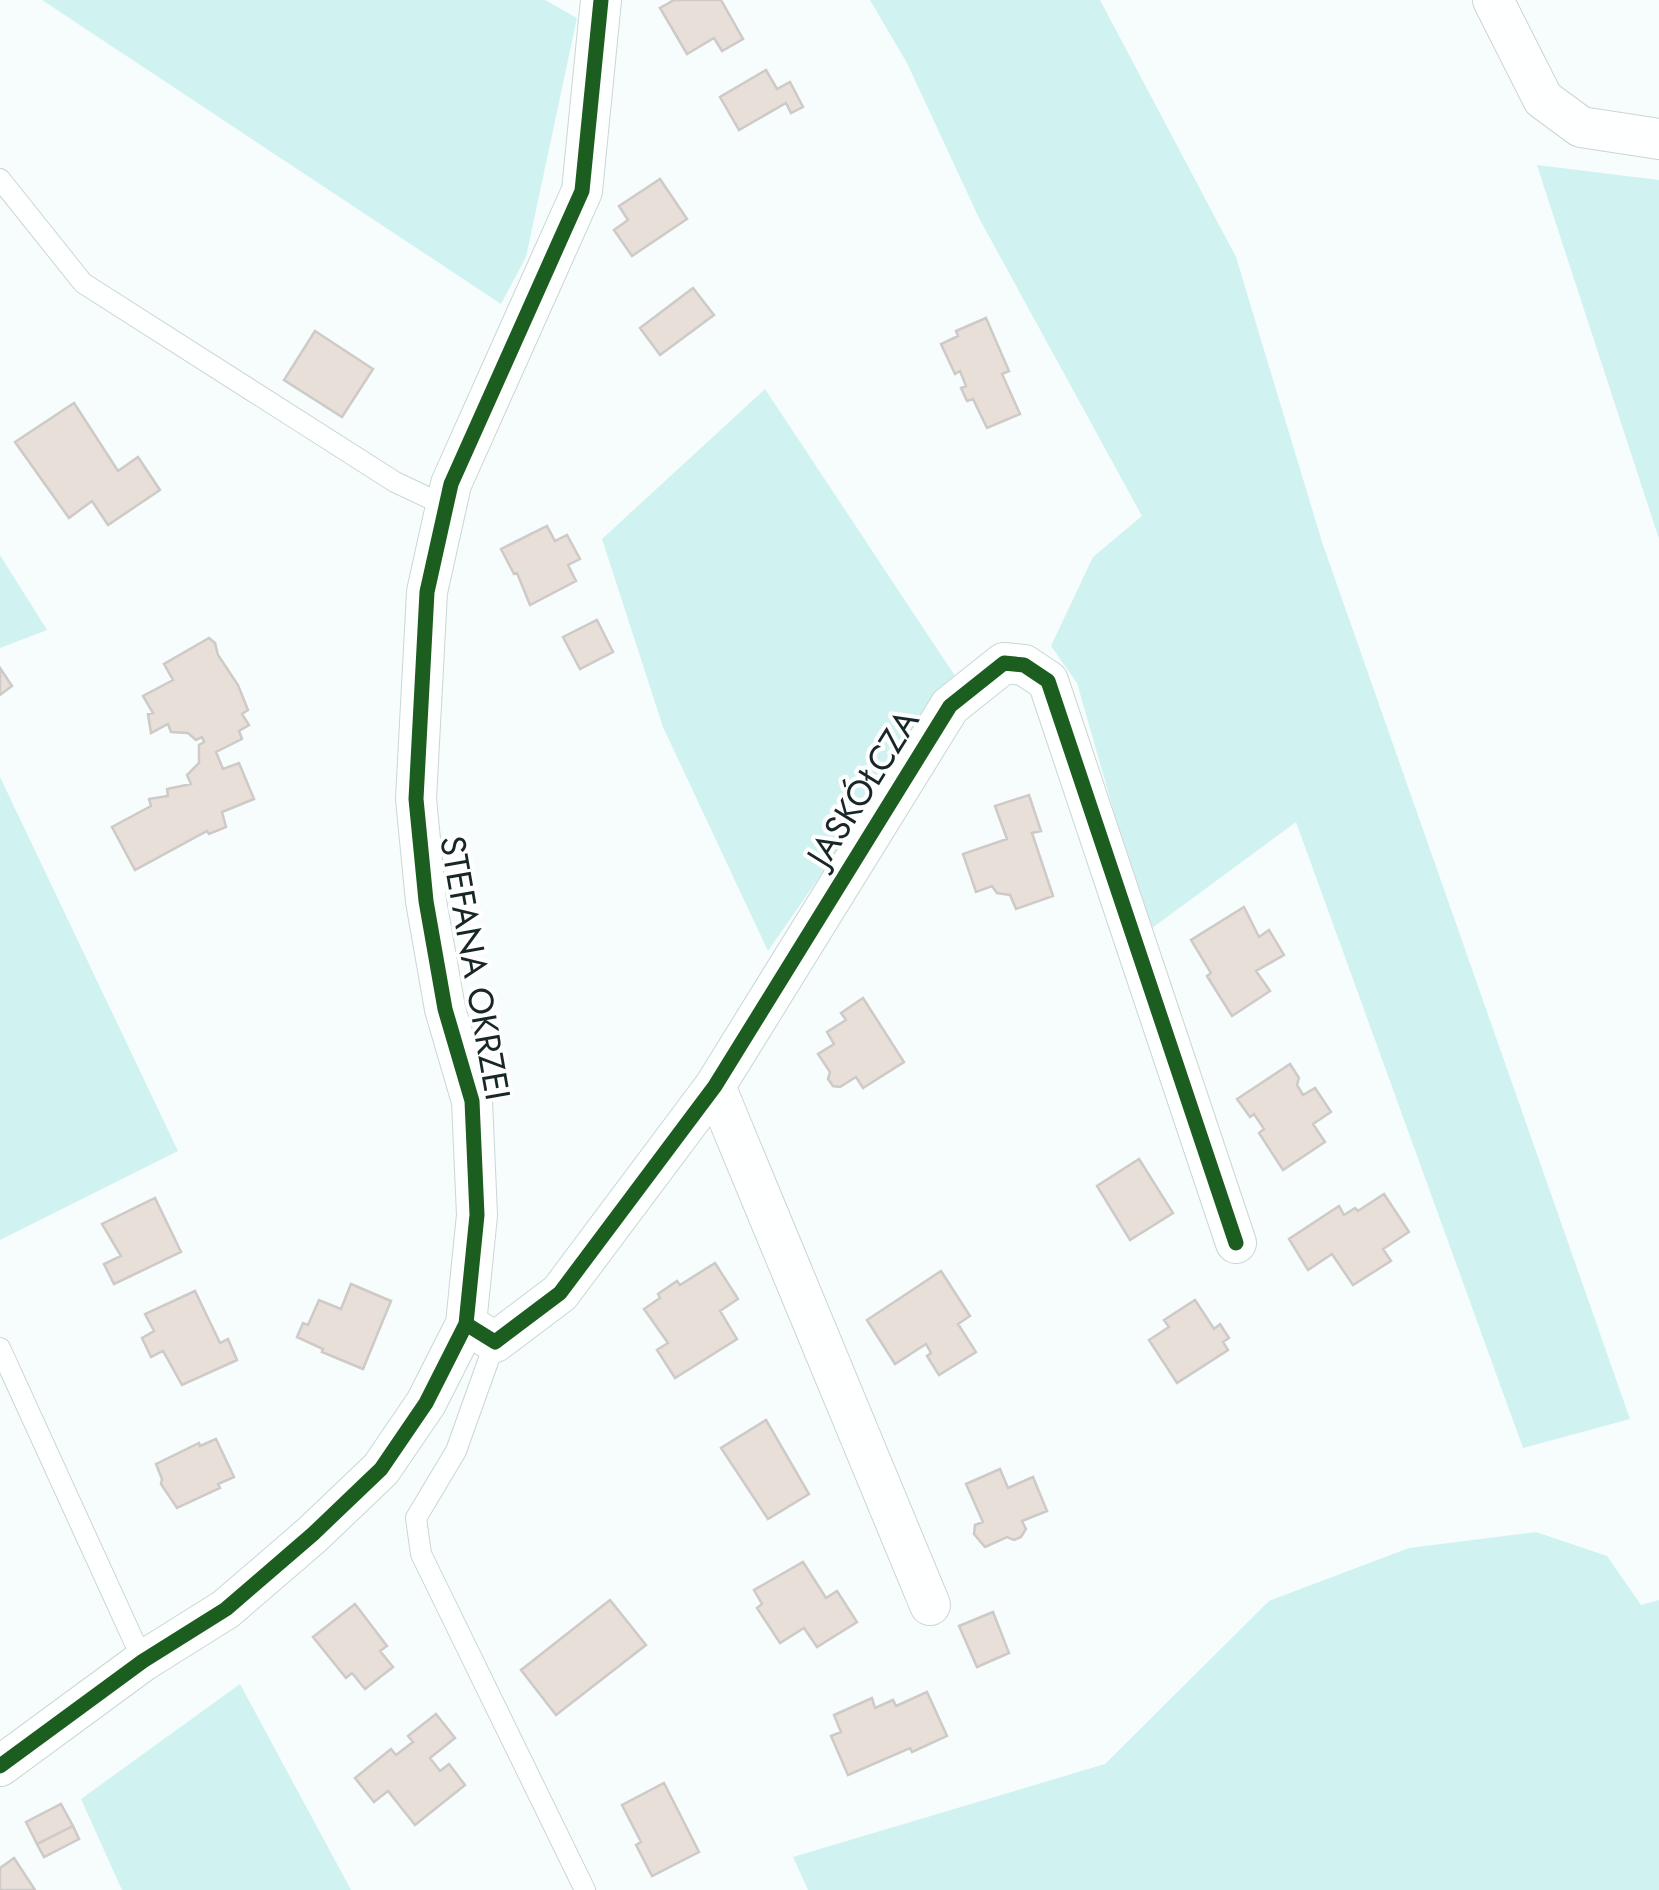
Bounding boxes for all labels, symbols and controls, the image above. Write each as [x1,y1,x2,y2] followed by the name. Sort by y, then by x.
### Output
[793,700,931,880] street label: JASKÓŁCZA
[427,832,523,1104] street label: STEFANA OKRZEI

